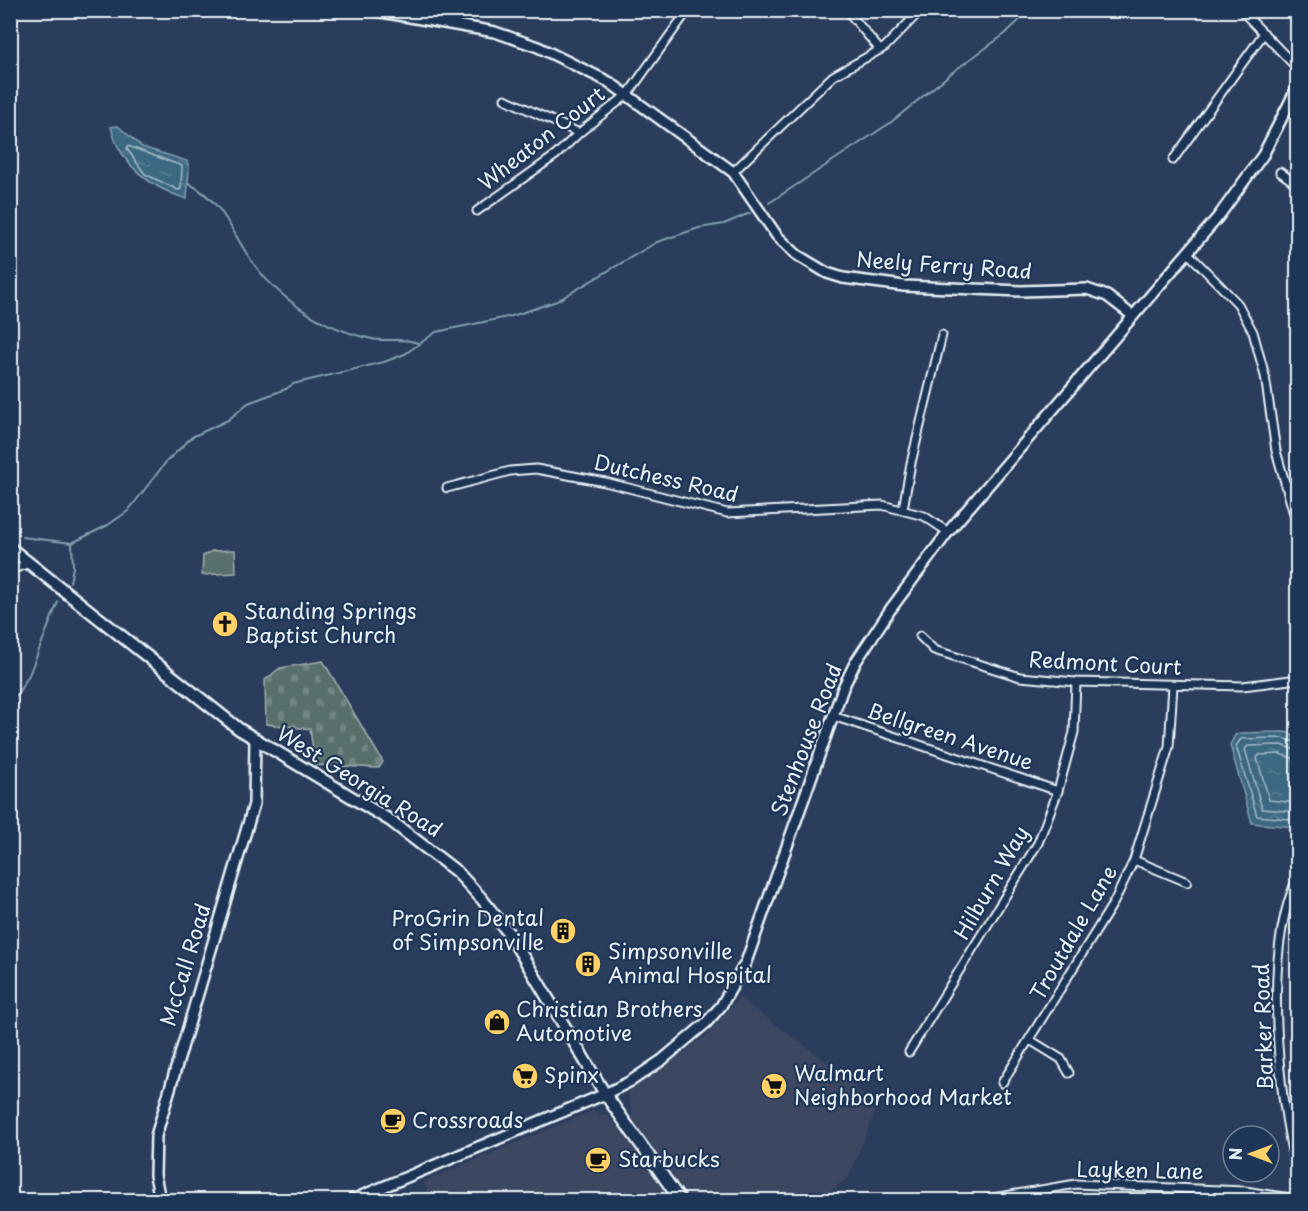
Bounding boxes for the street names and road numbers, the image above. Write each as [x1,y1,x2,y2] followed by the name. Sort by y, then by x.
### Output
[471,78,611,197] street label: Wheaton Court
[855,242,1033,286] street label: Neely Ferry Road
[591,445,742,509] street label: Dutchess Road
[1028,642,1182,682] street label: Redmont Court
[761,658,849,820] street label: Stenhouse Road
[863,693,1038,777] street label: Bellgreen Avenue
[271,716,449,844] street label: West Georgia Road
[945,819,1036,945] street label: Hilburn Way
[1021,858,1124,1006] street label: Troutdale Lane
[150,899,218,1030] street label: McCall Road
[1244,963,1280,1091] street label: Barker Road
[1076,1152,1204,1186] street label: Layken Lane

